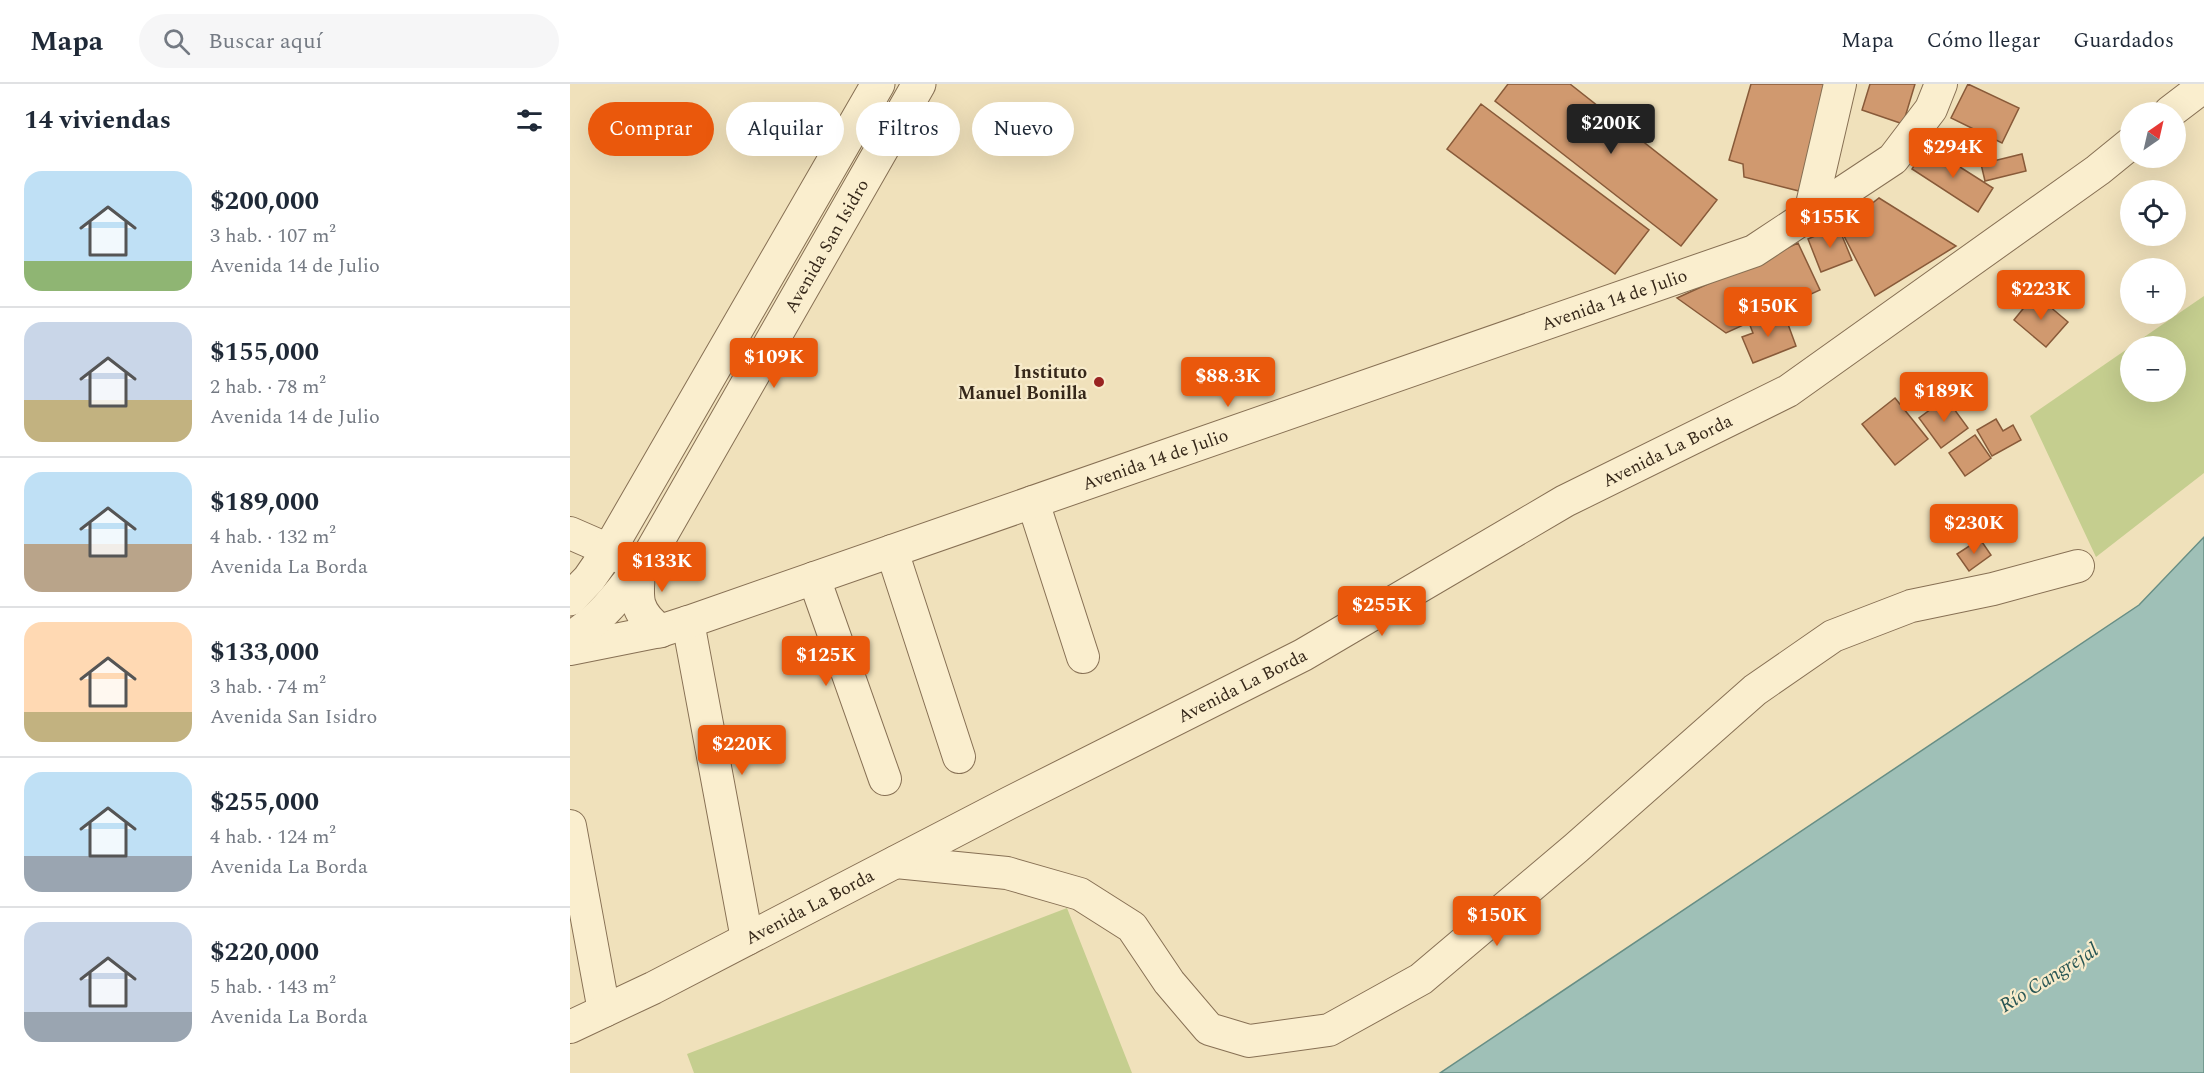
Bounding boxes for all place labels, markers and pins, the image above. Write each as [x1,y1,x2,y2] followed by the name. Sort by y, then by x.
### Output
[1569,104,1653,155] pin: $200K
[1911,128,1995,179] pin: $294K
[1788,198,1872,249] pin: $155K
[1999,270,2083,321] pin: $223K
[1726,287,1810,338] pin: $150K
[732,338,816,389] pin: $109K
[1179,357,1277,408] pin: $88.3K
[958,359,1088,407] place label: Instituto Manuel Bonilla
[1902,372,1986,423] pin: $189K
[1092,375,1106,389] marker: Instituto Manuel Bonilla
[1932,504,2016,555] pin: $230K
[620,542,704,593] pin: $133K
[1340,586,1424,637] pin: $255K
[784,636,868,687] pin: $125K
[700,725,784,776] pin: $220K
[1455,896,1539,947] pin: $150K

